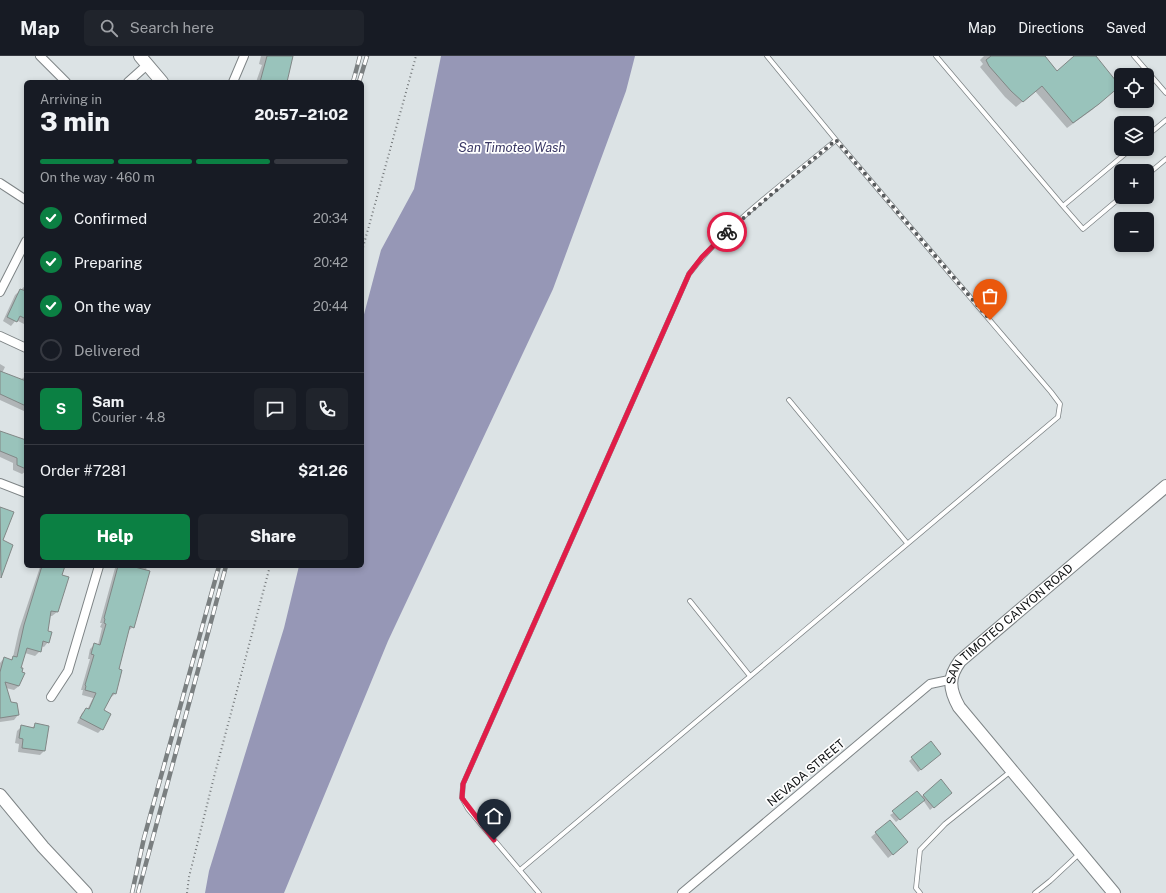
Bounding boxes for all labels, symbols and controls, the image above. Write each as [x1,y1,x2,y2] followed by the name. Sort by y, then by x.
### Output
[84,10,364,46] search box
[20,17,60,39] text: Map
[98,17,120,39] icon: search
[130,19,214,36] text: Search here
[968,20,996,36] text: Map
[1018,20,1084,36] text: Directions
[1106,20,1146,36] text: Saved
[1114,68,1154,252] map controls
[1114,68,1154,108] button: locate
[40,92,102,107] text: Arriving in
[40,106,110,137] text: 3 min
[255,106,348,123] text: 20:57–21:02
[1114,116,1154,156] button: layers
[458,140,566,155] water label: San Timoteo Wash
[1114,164,1154,204] button: +
[40,170,155,185] text: On the way · 460 m
[40,207,62,229] icon: check
[74,210,147,227] text: Confirmed
[313,211,348,226] text: 20:34
[707,212,747,252] courier
[1114,212,1154,252] button: −
[716,221,738,243] icon: bike
[40,251,62,273] icon: check
[74,254,143,271] text: Preparing
[314,255,348,270] text: 20:42
[973,279,1007,320] pin
[979,285,1001,307] icon: bag
[40,295,62,317] icon: check
[74,298,151,315] text: On the way
[313,299,348,314] text: 20:44
[74,342,140,359] text: Delivered
[254,388,296,430] button: chat
[306,388,348,430] button: phone
[92,393,124,410] text: Sam
[56,400,66,417] text: S
[92,410,165,425] text: Courier · 4.8
[40,462,127,479] text: Order #7281
[298,462,348,479] text: $21.26
[40,514,190,560] button: Help
[198,514,348,560] button: Share
[944,561,1076,685] street label: SAN TIMOTEO CANYON ROAD
[765,737,847,809] street label: NEVADA STREET
[477,799,511,840] pin
[483,805,505,827] icon: home

